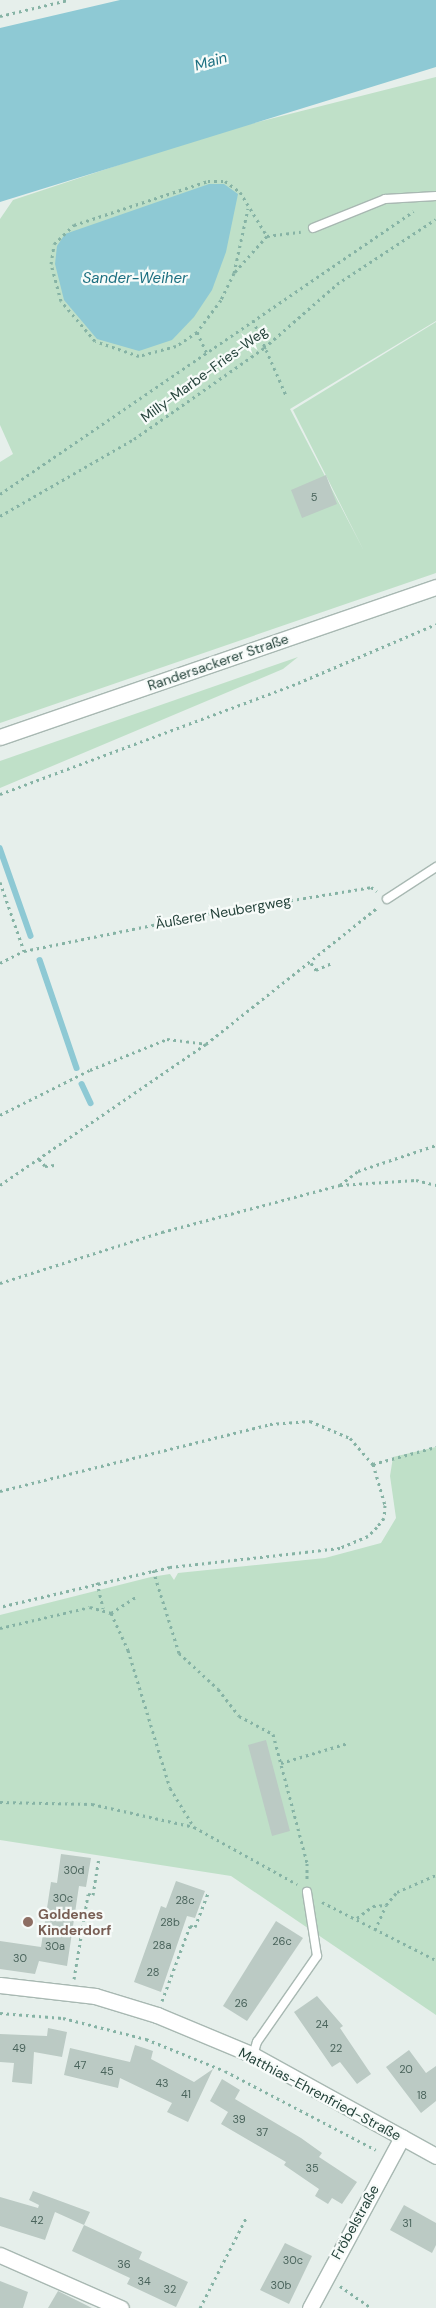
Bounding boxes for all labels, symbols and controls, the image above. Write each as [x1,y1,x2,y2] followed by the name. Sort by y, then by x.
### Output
[193,49,229,75] water label: Main
[82,270,188,288] water label: Sander-Weiher
[137,322,271,426] street label: Milly-Marbe-Fries-Weg
[311,490,317,504] house number: 5
[145,630,291,694] street label: Randersackerer Straße
[154,892,292,932] street label: Äußerer Neubergweg
[64,1863,84,1877] house number: 30d
[53,1891,73,1905] house number: 30c
[175,1893,195,1907] house number: 28c
[38,1906,111,1938] place label: Goldenes Kinderdorf
[160,1915,180,1929] house number: 28b
[22,1916,34,1928] marker: Goldenes Kinderdorf
[272,1934,292,1948] house number: 26c
[153,1938,171,1952] house number: 28a
[45,1939,65,1953] house number: 30a
[13,1951,27,1965] house number: 30
[147,1965,159,1979] house number: 28
[234,1996,248,2010] house number: 26
[316,2017,328,2031] house number: 24
[12,2041,26,2055] house number: 49
[330,2041,342,2055] house number: 22
[236,2044,404,2144] street label: Matthias-Ehrenfried-Straße
[74,2058,86,2072] house number: 47
[399,2062,413,2076] house number: 20
[100,2064,114,2078] house number: 45
[155,2076,169,2090] house number: 43
[181,2087,191,2101] house number: 41
[417,2088,427,2102] house number: 18
[232,2112,246,2126] house number: 39
[256,2125,268,2139] house number: 37
[305,2161,319,2175] house number: 35
[328,2182,382,2262] street label: Fröbelstraße
[30,2213,44,2227] house number: 42
[402,2216,412,2230] house number: 31
[283,2253,303,2267] house number: 30c
[117,2257,131,2271] house number: 36
[137,2274,151,2288] house number: 34
[271,2278,291,2292] house number: 30b
[164,2282,176,2296] house number: 32

